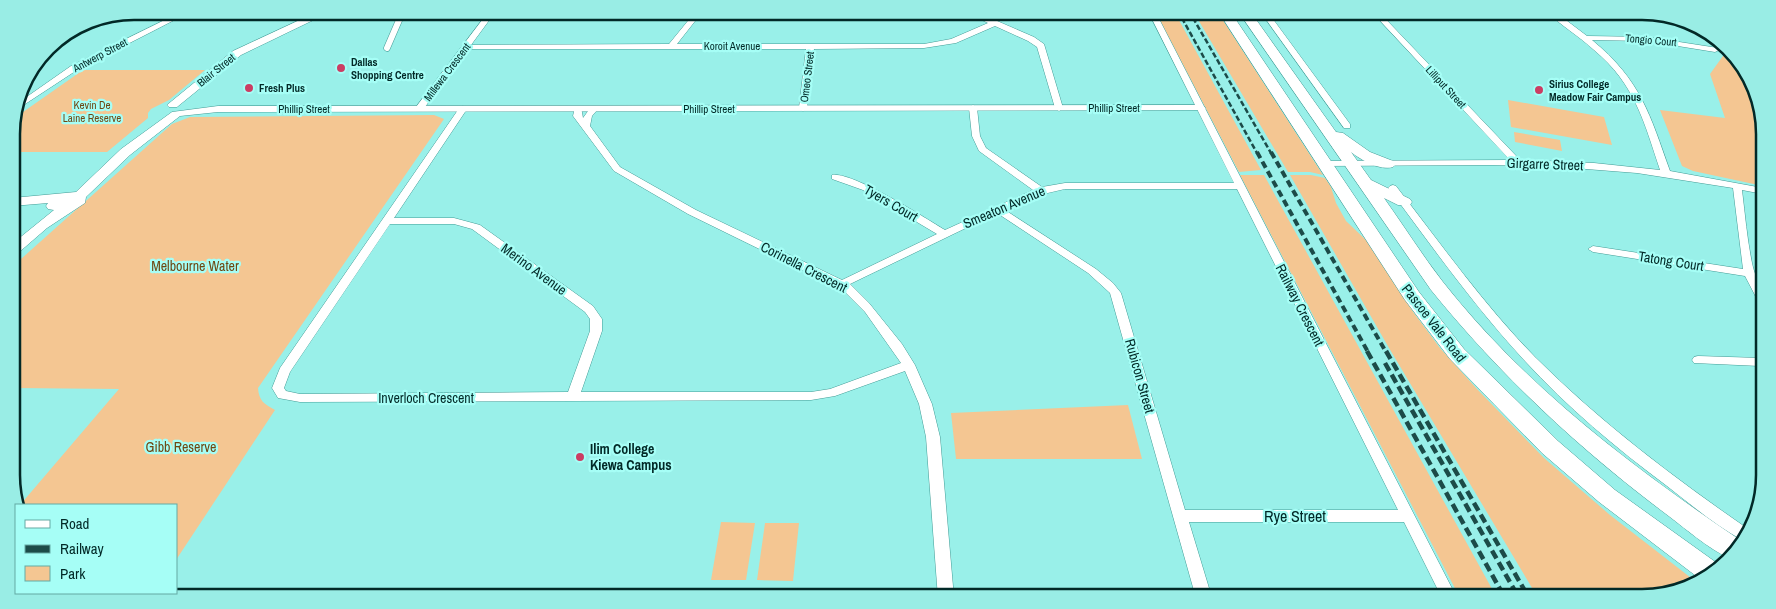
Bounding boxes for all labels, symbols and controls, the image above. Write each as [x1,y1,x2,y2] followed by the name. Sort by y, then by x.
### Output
[1625,31,1678,49] street label: Tongio Court
[69,35,130,76] street label: Antwerp Street
[704,39,760,53] street label: Koroit Avenue
[421,40,474,104] street label: Millewa Crescent
[194,50,238,90] street label: Blair Street
[797,50,817,103] street label: Omeo Street
[351,55,424,82] place label: Dallas Shopping Centre
[335,62,347,74] marker: Dallas Shopping Centre
[1423,63,1470,112] street label: Lilliput Street
[1549,77,1641,104] place label: Sirius College Meadow Fair Campus
[259,81,305,95] place label: Fresh Plus
[243,82,255,94] marker: Fresh Plus
[1533,84,1545,96] marker: Sirius College Meadow Fair Campus
[63,98,121,125] park label: Kevin De Laine Reserve
[1088,101,1140,115] street label: Phillip Street
[278,102,330,116] street label: Phillip Street
[683,102,735,116] street label: Phillip Street
[1506,154,1584,174] street label: Girgarre Street
[861,180,921,226] street label: Tyers Court
[960,182,1048,232] street label: Smeaton Avenue
[758,237,850,297] street label: Corinella Crescent
[498,239,570,299] street label: Merino Avenue
[1637,247,1705,275] street label: Tatong Court
[151,257,239,275] park label: Melbourne Water
[1272,261,1328,349] street label: Railway Crescent
[1398,280,1470,366] street label: Pascoe Vale Road
[1121,337,1159,415] street label: Rubicon Street
[378,389,474,407] street label: Inverloch Crescent
[146,438,216,456] park label: Gibb Reserve
[590,440,672,474] place label: Ilim College Kiewa Campus
[574,451,586,463] marker: Ilim College Kiewa Campus
[15,504,178,594] legend
[1264,505,1326,527] street label: Rye Street
[60,513,89,534] text: Road
[60,538,105,559] text: Railway
[60,563,86,584] text: Park

